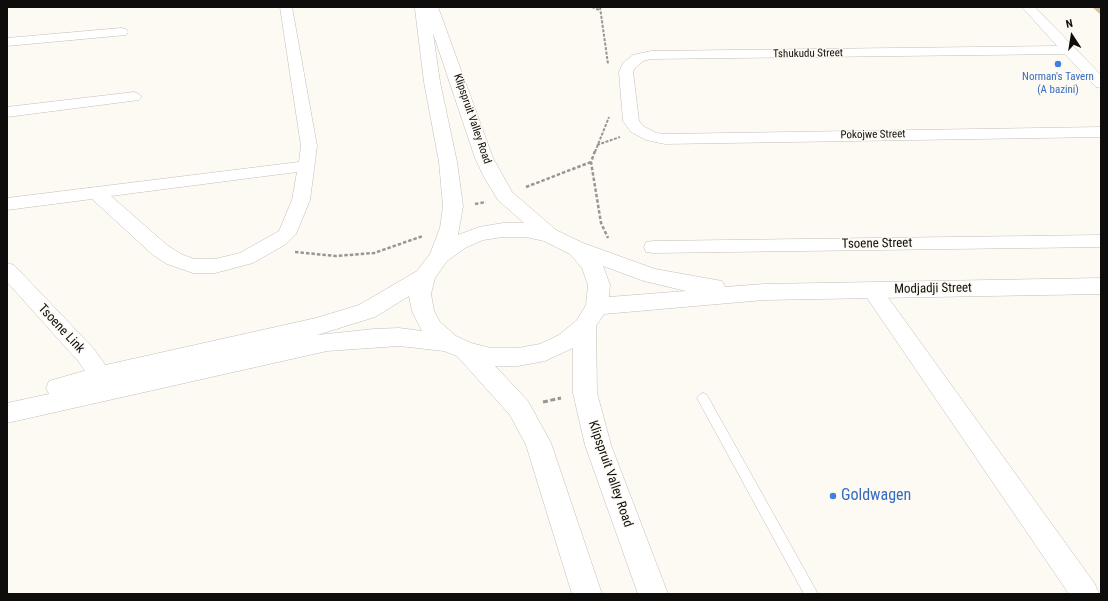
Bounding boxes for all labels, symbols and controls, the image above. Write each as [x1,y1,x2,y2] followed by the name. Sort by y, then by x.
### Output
[1052,16,1092,56] north arrow
[1065,17,1074,31] text: N
[773,47,843,61] street label: Tshukudu Street
[1053,59,1063,69] marker: Norman's Tavern (A bazini)
[1022,70,1094,96] place label: Norman's Tavern (A bazini)
[450,72,494,166] street label: Klipspruit Valley Road
[840,128,906,142] street label: Pokojwe Street
[842,236,912,252] street label: Tsoene Street
[894,281,972,297] street label: Modjadji Street
[34,301,88,357] street label: Tsoene Link
[584,419,636,529] street label: Klipspruit Valley Road
[841,486,911,506] place label: Goldwagen
[828,491,838,501] marker: Goldwagen

